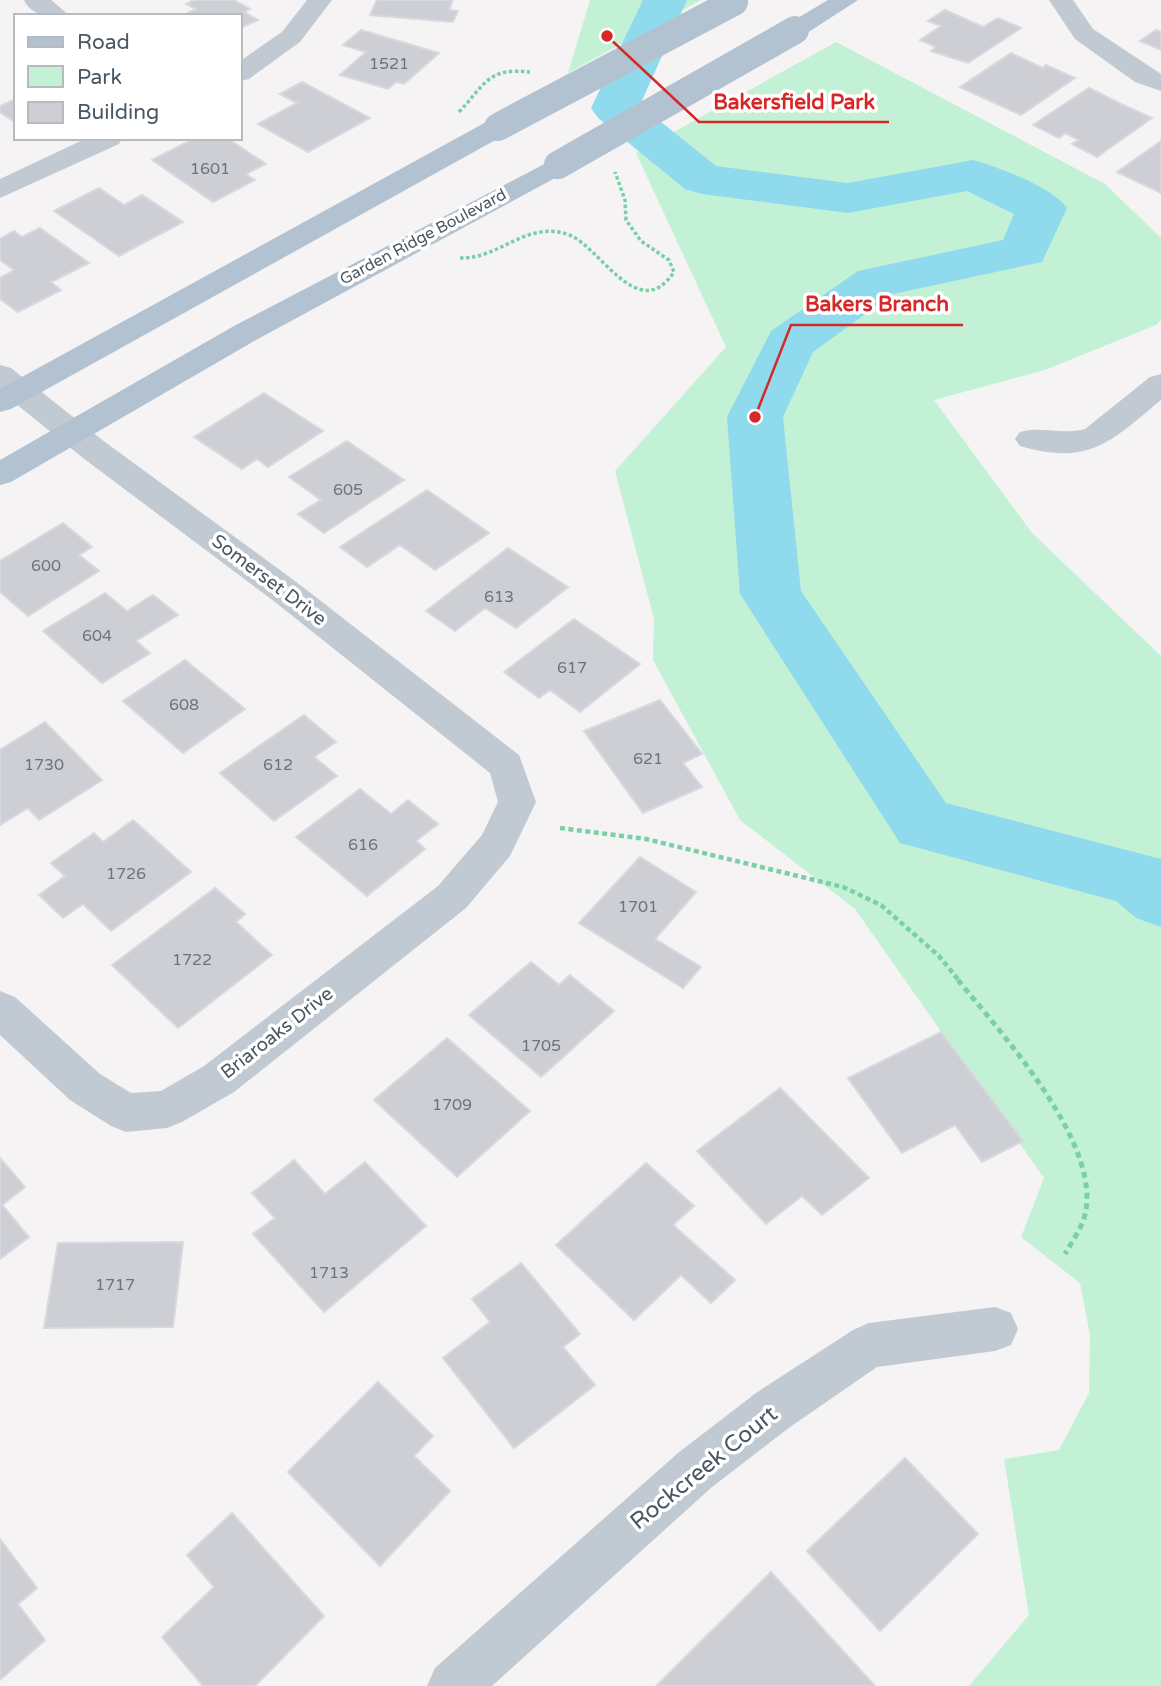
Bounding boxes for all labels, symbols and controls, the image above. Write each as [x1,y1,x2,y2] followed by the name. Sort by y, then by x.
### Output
[14,14,242,140] legend
[77,30,130,55] text: Road
[369,54,409,74] house number: 1521
[77,65,122,90] text: Park
[699,80,889,122] callout: Bakersfield Park
[713,90,875,115] text: Bakersfield Park
[77,100,159,125] text: Building
[190,159,230,179] house number: 1601
[336,185,510,289] street label: Garden Ridge Boulevard
[791,283,963,325] callout: Bakers Branch
[805,292,949,317] text: Bakers Branch
[333,480,363,500] house number: 605
[207,530,331,630] street label: Somerset Drive
[31,556,61,576] house number: 600
[484,587,514,607] house number: 613
[82,626,112,646] house number: 604
[557,658,587,678] house number: 617
[169,695,199,715] house number: 608
[633,749,663,769] house number: 621
[24,755,64,775] house number: 1730
[263,755,293,775] house number: 612
[348,835,378,855] house number: 616
[106,864,146,884] house number: 1726
[618,897,658,917] house number: 1701
[172,950,212,970] house number: 1722
[217,982,337,1084] street label: Briaroaks Drive
[521,1036,561,1056] house number: 1705
[432,1095,472,1115] house number: 1709
[309,1263,349,1283] house number: 1713
[95,1275,135,1295] house number: 1717
[625,1400,783,1536] street label: Rockcreek Court

